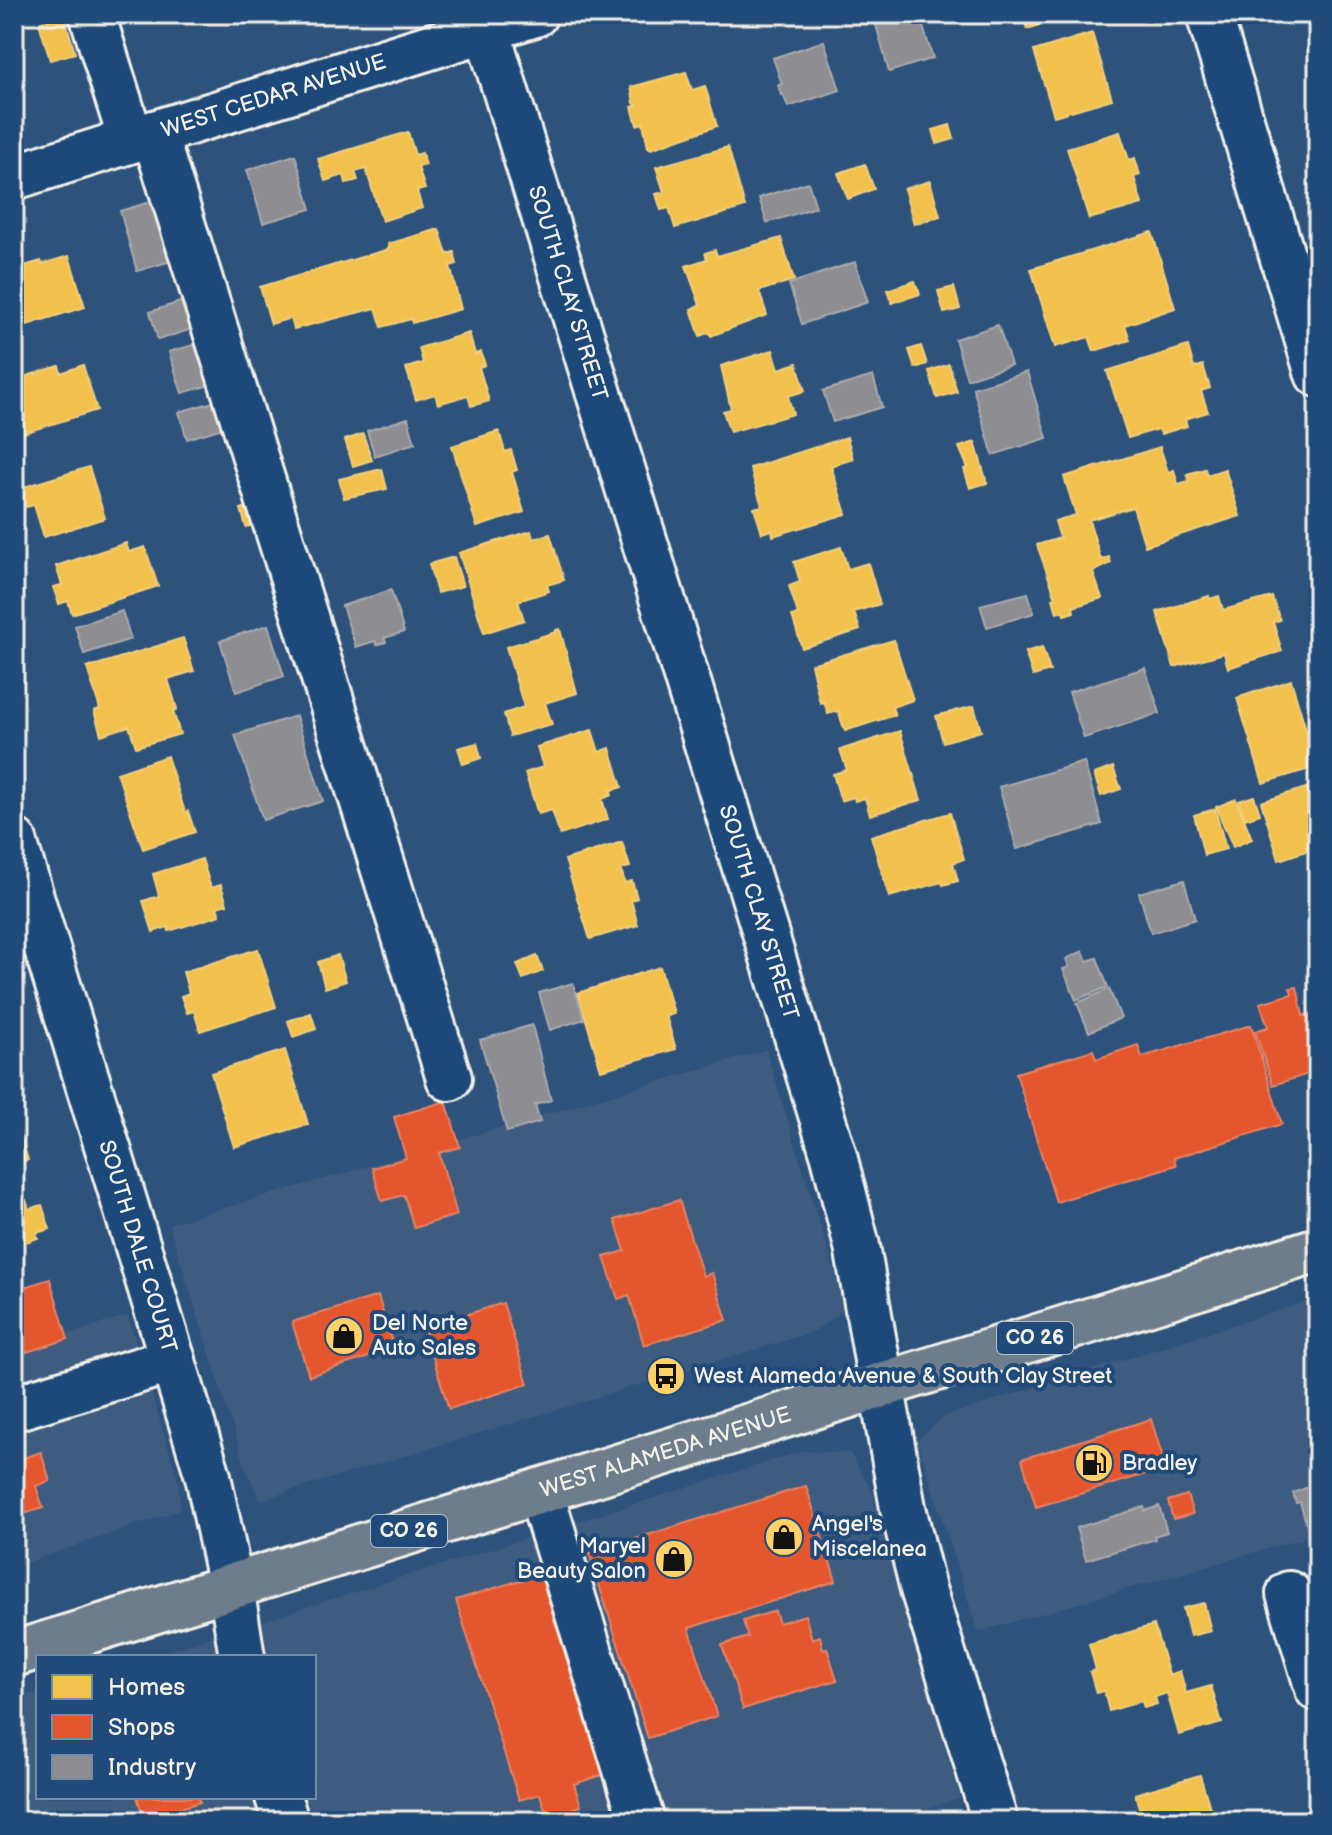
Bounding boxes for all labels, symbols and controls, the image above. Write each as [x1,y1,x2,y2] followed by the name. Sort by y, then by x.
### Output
[158,48,389,144] street label: WEST CEDAR AVENUE
[522,182,614,404] street label: SOUTH CLAY STREET
[713,802,805,1023] street label: SOUTH CLAY STREET
[93,1137,183,1356] street label: SOUTH DALE COURT
[372,1310,476,1362] place label: Del Norte Auto Sales
[323,1315,365,1357] shop icon: Del Norte Auto Sales
[997,1322,1073,1354] road number: CO 26
[645,1355,687,1397] bus stop icon: West Alameda Avenue & South Clay Street
[694,1363,1112,1390] place label: West Alameda Avenue & South Clay Street
[537,1401,794,1504] street label: WEST ALAMEDA AVENUE
[1073,1442,1115,1484] fuel station icon: Bradley
[1122,1450,1197,1477] place label: Bradley
[812,1511,927,1563] place label: Angel's Miscelanea
[371,1515,447,1547] road number: CO 26
[763,1516,805,1558] shop icon: Angel's Miscelanea
[517,1533,646,1585] place label: Maryel Beauty Salon
[653,1538,695,1580] shop icon: Maryel Beauty Salon
[36,1655,316,1799] legend
[108,1673,185,1702] text: Homes
[108,1713,175,1742] text: Shops
[108,1753,196,1782] text: Industry

